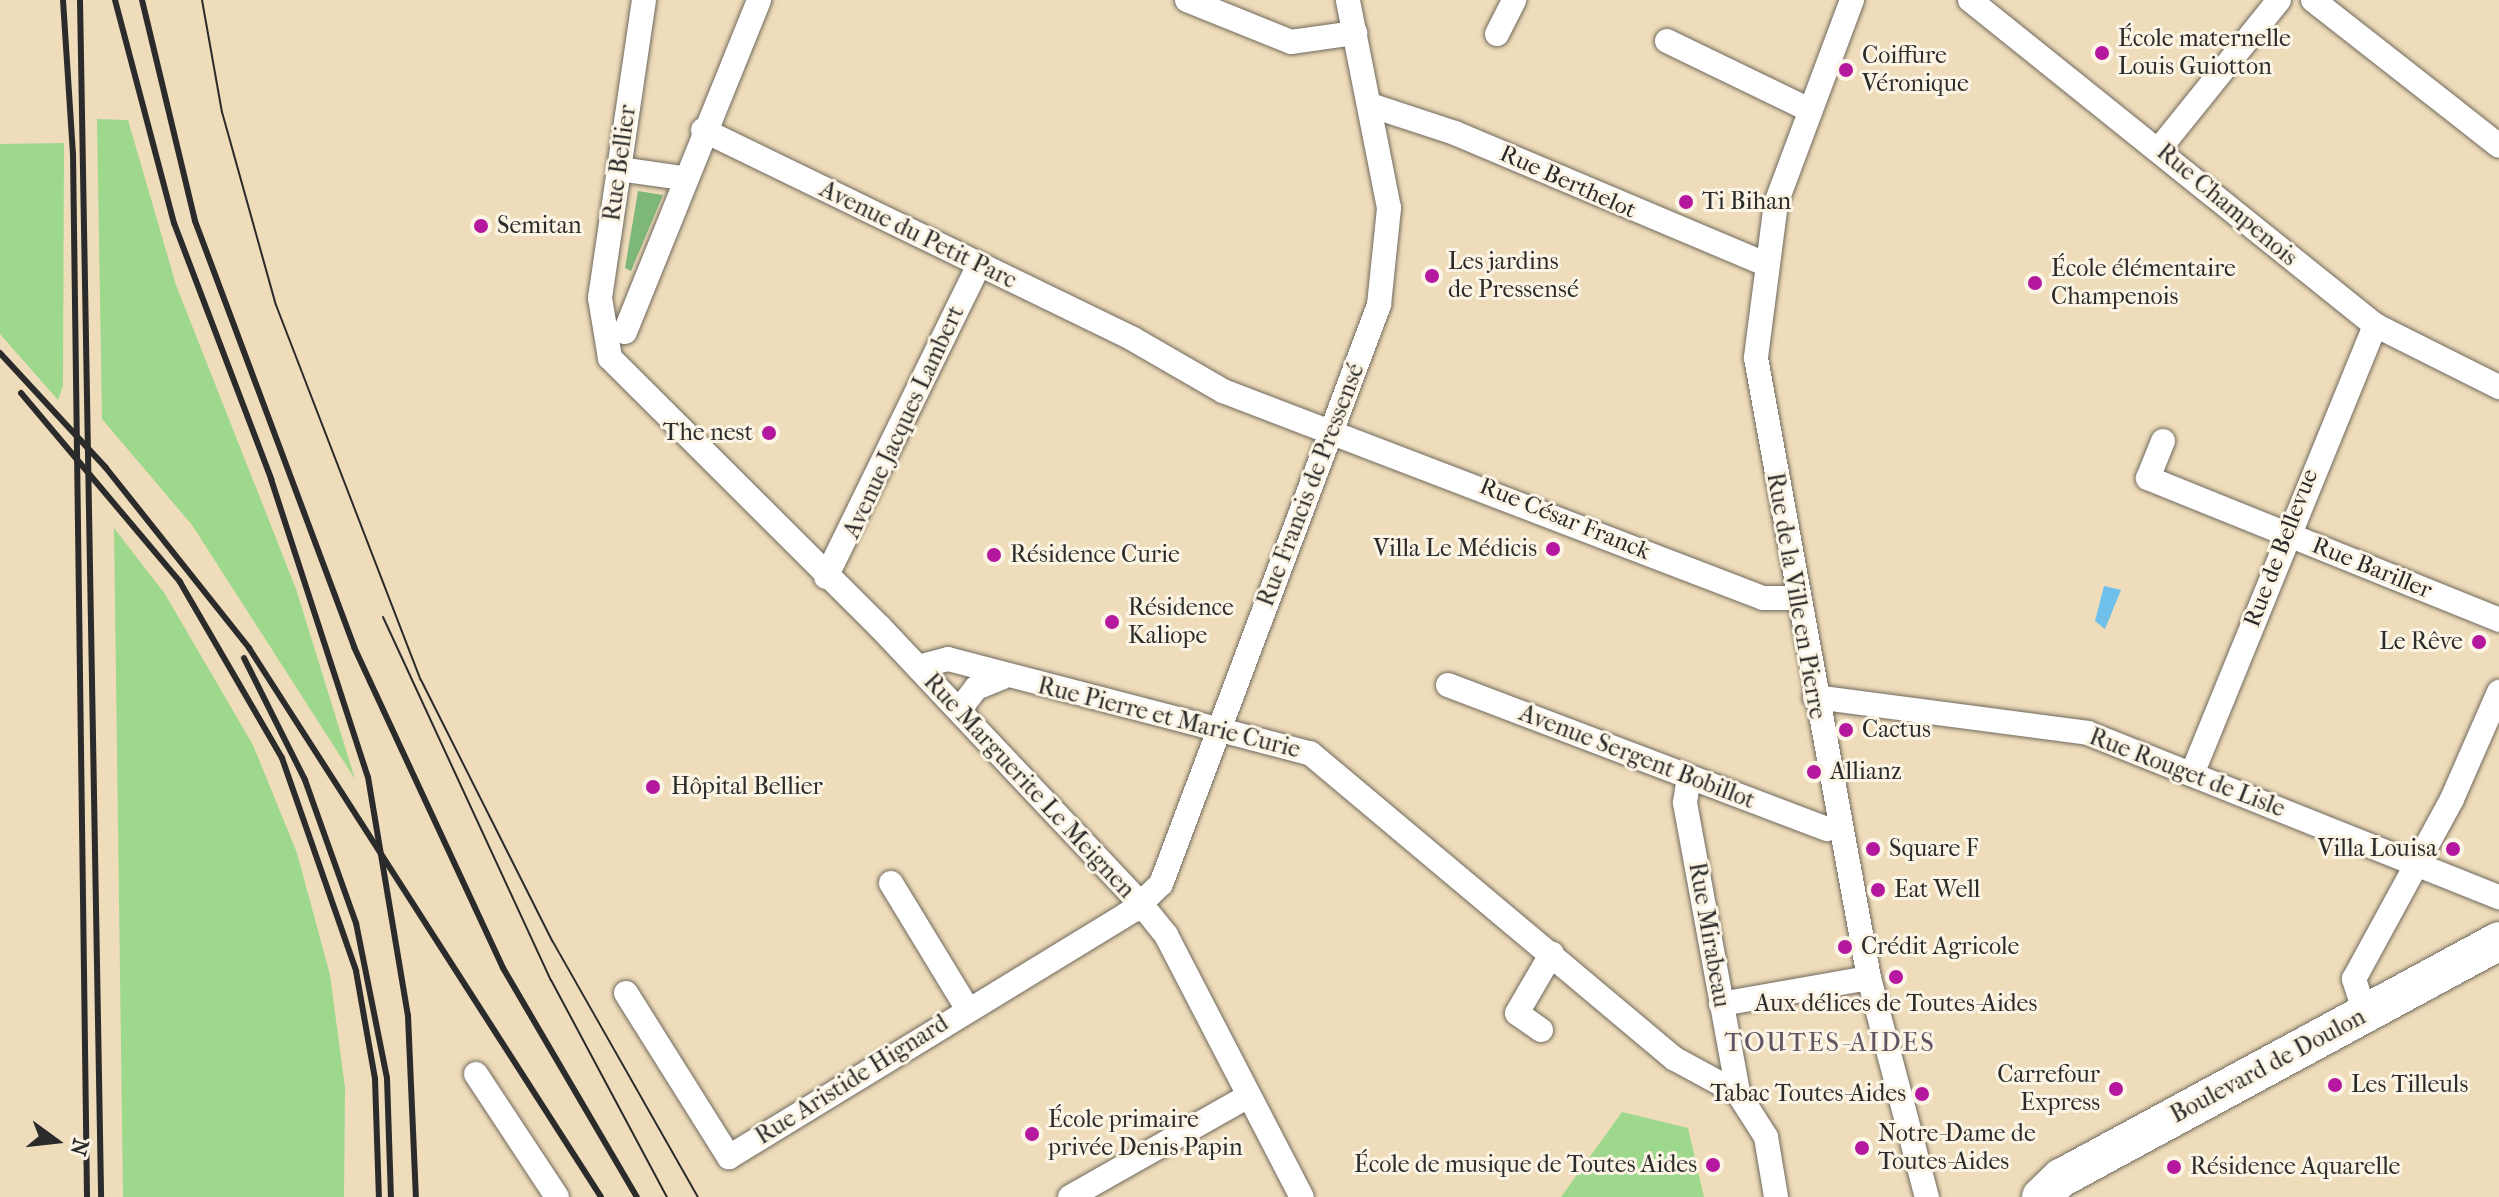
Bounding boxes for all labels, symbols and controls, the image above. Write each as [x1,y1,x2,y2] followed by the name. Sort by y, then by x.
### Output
[2118,25,2291,81] place label: École maternelle Louis Guiotton
[1862,42,1969,98] place label: Coiffure Véronique
[2093,44,2111,62] marker: École maternelle Louis Guiotton
[1837,61,1855,79] marker: Coiffure Véronique
[598,103,642,223] street label: Rue Bellier
[2151,138,2303,272] street label: Rue Champenois
[1495,139,1641,225] street label: Rue Berthelot
[815,175,1021,295] street label: Avenue du Petit Parc
[1702,188,1791,216] place label: Ti Bihan
[1677,193,1695,211] marker: Ti Bihan
[497,212,582,240] place label: Semitan
[472,217,490,235] marker: Semitan
[1448,248,1579,304] place label: Les jardins de Pressensé
[2051,255,2236,311] place label: École élémentaire Champenois
[1423,267,1441,285] marker: Les jardins de Pressensé
[2026,274,2044,292] marker: École élémentaire Champenois
[837,301,971,543] street label: Avenue Jacques Lambert
[1251,359,1371,611] street label: Rue Francis de Pressensé
[663,419,753,447] place label: The nest
[760,424,778,442] marker: The nest
[2238,465,2324,631] street label: Rue de Bellevue
[1760,471,1832,721] street label: Rue de la Ville en Pierre
[1475,472,1655,566] street label: Rue César Franck
[2308,531,2436,605] street label: Rue Bariller
[1373,535,1537,563] place label: Villa Le Médicis
[1544,540,1562,558] marker: Villa Le Médicis
[1010,541,1180,569] place label: Résidence Curie
[985,546,1003,564] marker: Résidence Curie
[1128,594,1234,650] place label: Résidence Kaliope
[1103,613,1121,631] marker: Résidence Kaliope
[2379,628,2463,656] place label: Le Rêve
[2470,633,2488,651] marker: Le Rêve
[917,668,1141,904] street label: Rue Marguerite Le Meignen
[1035,671,1303,765] street label: Rue Pierre et Marie Curie
[1515,699,1759,815] street label: Avenue Sergent Bobillot
[1862,716,1931,744] place label: Cactus
[1837,721,1855,739] marker: Cactus
[2085,722,2289,824] street label: Rue Rouget de Lisle
[1830,758,1902,786] place label: Allianz
[1805,763,1823,781] marker: Allianz
[671,773,823,801] place label: Hôpital Bellier
[642,776,664,798] marker: Hôpital Bellier
[1889,835,1978,863] place label: Square F
[2318,835,2437,863] place label: Villa Louisa
[1864,840,1882,858] marker: Square F
[2444,840,2462,858] marker: Villa Louisa
[1682,860,1736,1010] street label: Rue Mirabeau
[1894,876,1980,904] place label: Eat Well
[1869,881,1887,899] marker: Eat Well
[1861,933,2019,961] place label: Crédit Agricole
[1836,938,1854,956] marker: Crédit Agricole
[1887,968,1905,986] marker: Aux délices de Toutes-Aides
[1755,990,2037,1018] place label: Aux délices de Toutes-Aides
[2166,1002,2370,1130] street label: Boulevard de Doulon
[750,1009,954,1151] street label: Rue Aristide Hignard
[1724,1027,1936,1059] district label: TOUTES-AIDES
[1997,1061,2100,1117] place label: Carrefour Express
[2351,1071,2468,1099] place label: Les Tilleuls
[2326,1076,2344,1094] marker: Les Tilleuls
[1710,1080,1906,1108] place label: Tabac Toutes-Aides
[2107,1080,2125,1098] marker: Carrefour Express
[1913,1085,1931,1103] marker: Tabac Toutes-Aides
[16,1101,96,1181] north arrow
[1048,1106,1243,1162] place label: École primaire privée Denis Papin
[1878,1120,2036,1176] place label: Notre-Dame de Toutes-Aides
[1023,1125,1041,1143] marker: École primaire privée Denis Papin
[64,1136,94,1159] text: N
[1853,1139,1871,1157] marker: Notre-Dame de Toutes-Aides
[1354,1151,1697,1179] place label: École de musique de Toutes Aides
[2190,1153,2400,1181] place label: Résidence Aquarelle
[1704,1156,1722,1174] marker: École de musique de Toutes Aides
[2165,1158,2183,1176] marker: Résidence Aquarelle

